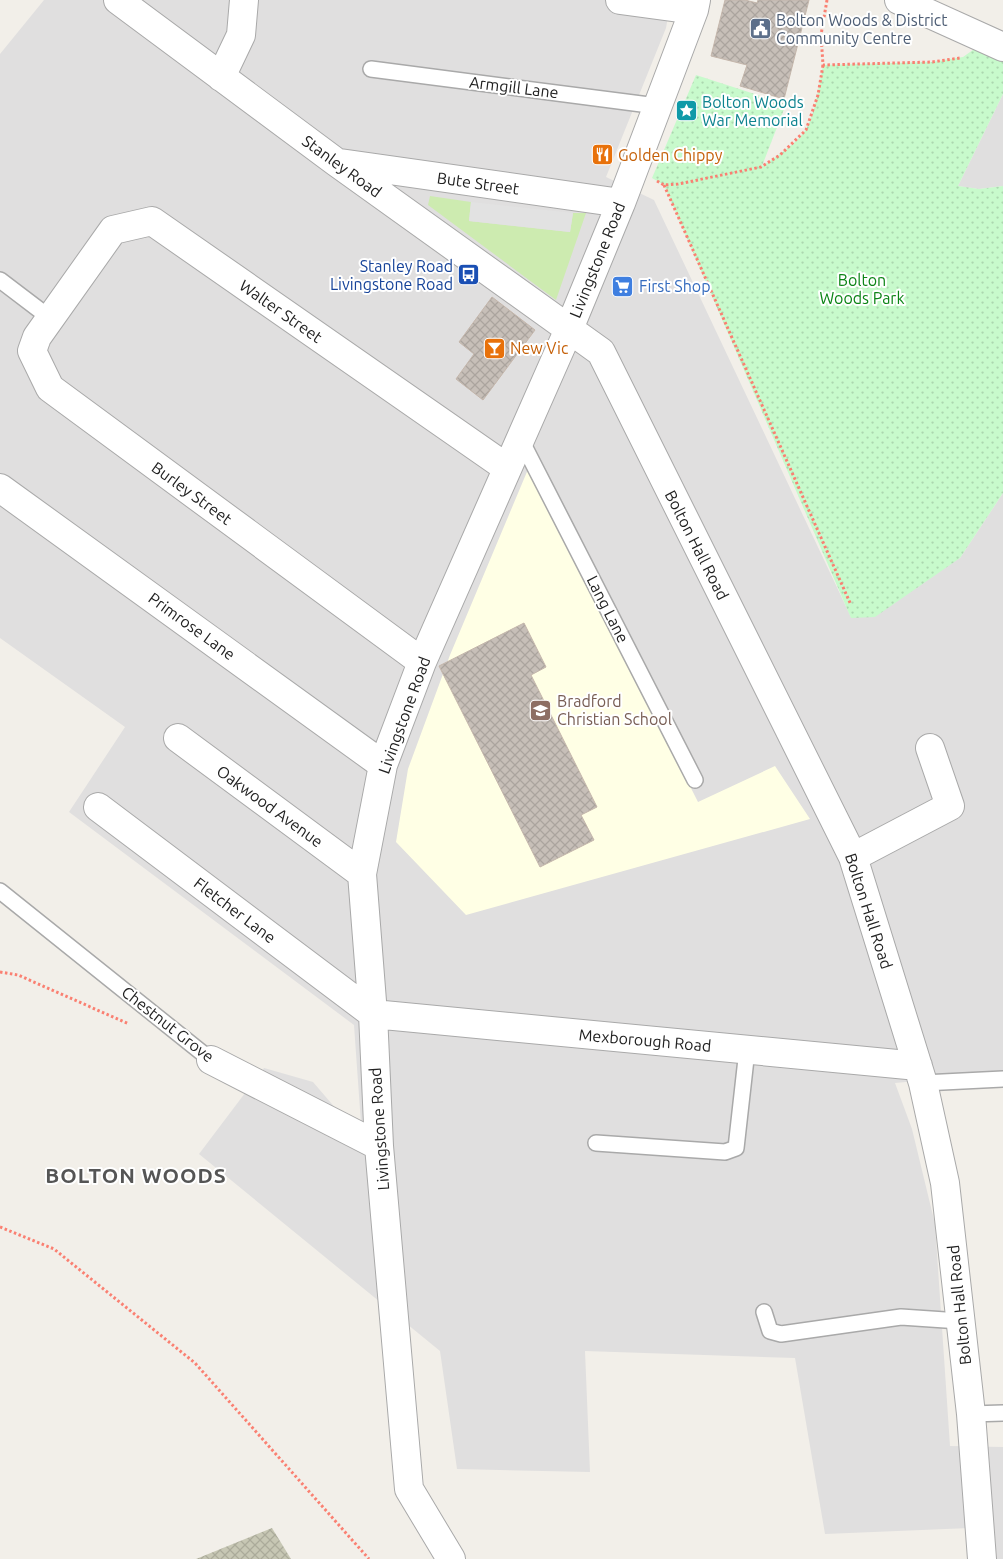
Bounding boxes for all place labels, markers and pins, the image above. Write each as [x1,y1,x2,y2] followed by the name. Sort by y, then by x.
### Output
[776,11,948,47] place label: Bolton Woods & District Community Centre
[748,17,772,41] public building icon: Bolton Woods & District Community Centre
[702,93,804,129] place label: Bolton Woods War Memorial
[674,99,698,123] place icon: Bolton Woods War Memorial
[590,143,614,167] restaurant icon: Golden Chippy
[618,146,723,164] place label: Golden Chippy
[330,257,453,293] place label: Stanley Road Livingstone Road
[457,263,481,287] bus stop icon: Stanley Road Livingstone Road
[611,274,635,298] supermarket icon: First Shop
[639,277,711,295] place label: First Shop
[482,336,506,360] bar icon: New Vic
[510,339,569,357] place label: New Vic
[557,692,672,728] place label: Bradford Christian School
[529,698,553,722] school or university icon: Bradford Christian School

